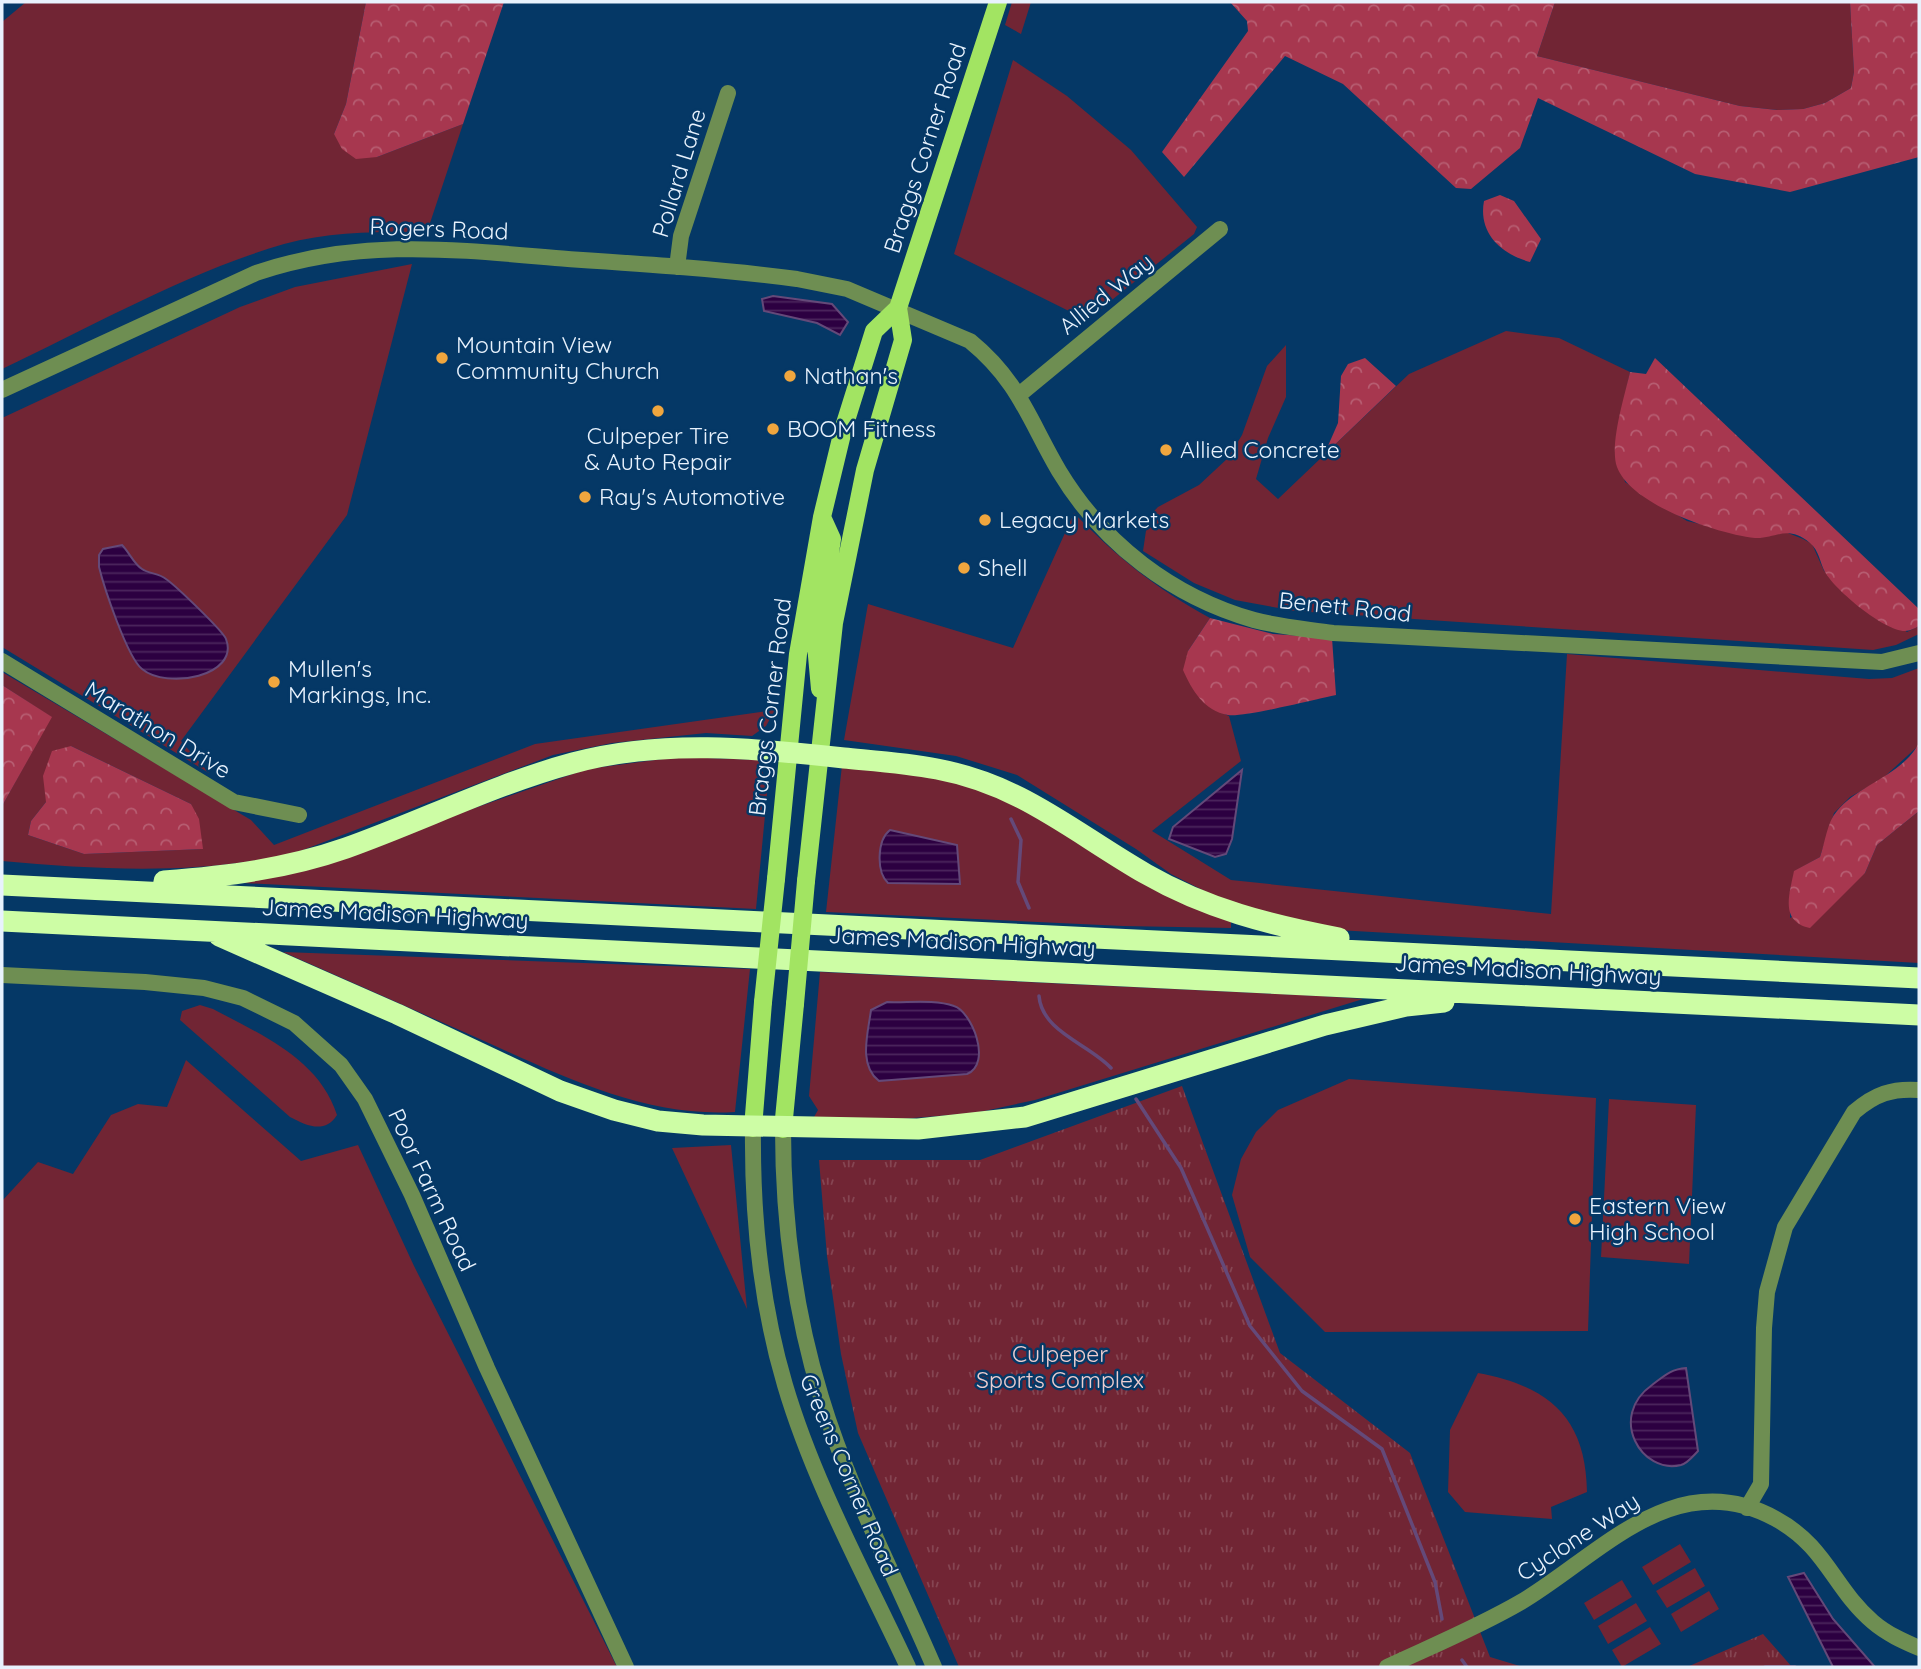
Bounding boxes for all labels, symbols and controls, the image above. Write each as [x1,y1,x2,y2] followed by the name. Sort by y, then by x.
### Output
[877,39,972,257] street label: Braggs Corner Road
[645,105,712,241] street label: Pollard Lane
[369,212,509,245] street label: Rogers Road
[1053,247,1159,340] street label: Allied Way
[456,330,660,385] place label: Mountain View Community Church
[434,350,450,366] marker: Mountain View Community Church
[804,361,898,390] place label: Nathan's
[782,368,798,384] marker: Nathan's
[650,403,666,419] marker: Culpeper Tire & Auto Repair
[787,414,936,443] place label: BOOM Fitness
[584,421,732,476] place label: Culpeper Tire & Auto Repair
[765,421,781,437] marker: BOOM Fitness
[1180,435,1340,464] place label: Allied Concrete
[1158,442,1174,458] marker: Allied Concrete
[599,482,785,511] place label: Ray's Automotive
[577,489,593,505] marker: Ray's Automotive
[999,505,1169,534] place label: Legacy Markets
[977,512,993,528] marker: Legacy Markets
[978,553,1028,582] place label: Shell
[956,560,972,576] marker: Shell
[1277,585,1413,628] street label: Benett Road
[742,596,797,818] street label: Braggs Corner Road
[288,654,431,709] place label: Mullen's Markings, Inc.
[266,674,282,690] marker: Mullen's Markings, Inc.
[80,675,237,785] street label: Marathon Drive
[261,892,529,935] street label: James Madison Highway
[828,920,1096,963] street label: James Madison Highway
[1394,948,1662,991] street label: James Madison Highway
[382,1104,483,1276] street label: Poor Farm Road
[1589,1191,1726,1246] place label: Eastern View High School
[1567,1211,1583,1227] marker: Eastern View High School
[976,1339,1144,1394] park label: Culpeper Sports Complex
[794,1369,905,1580] street label: Greens Corner Road
[1511,1486,1645,1587] street label: Cyclone Way

